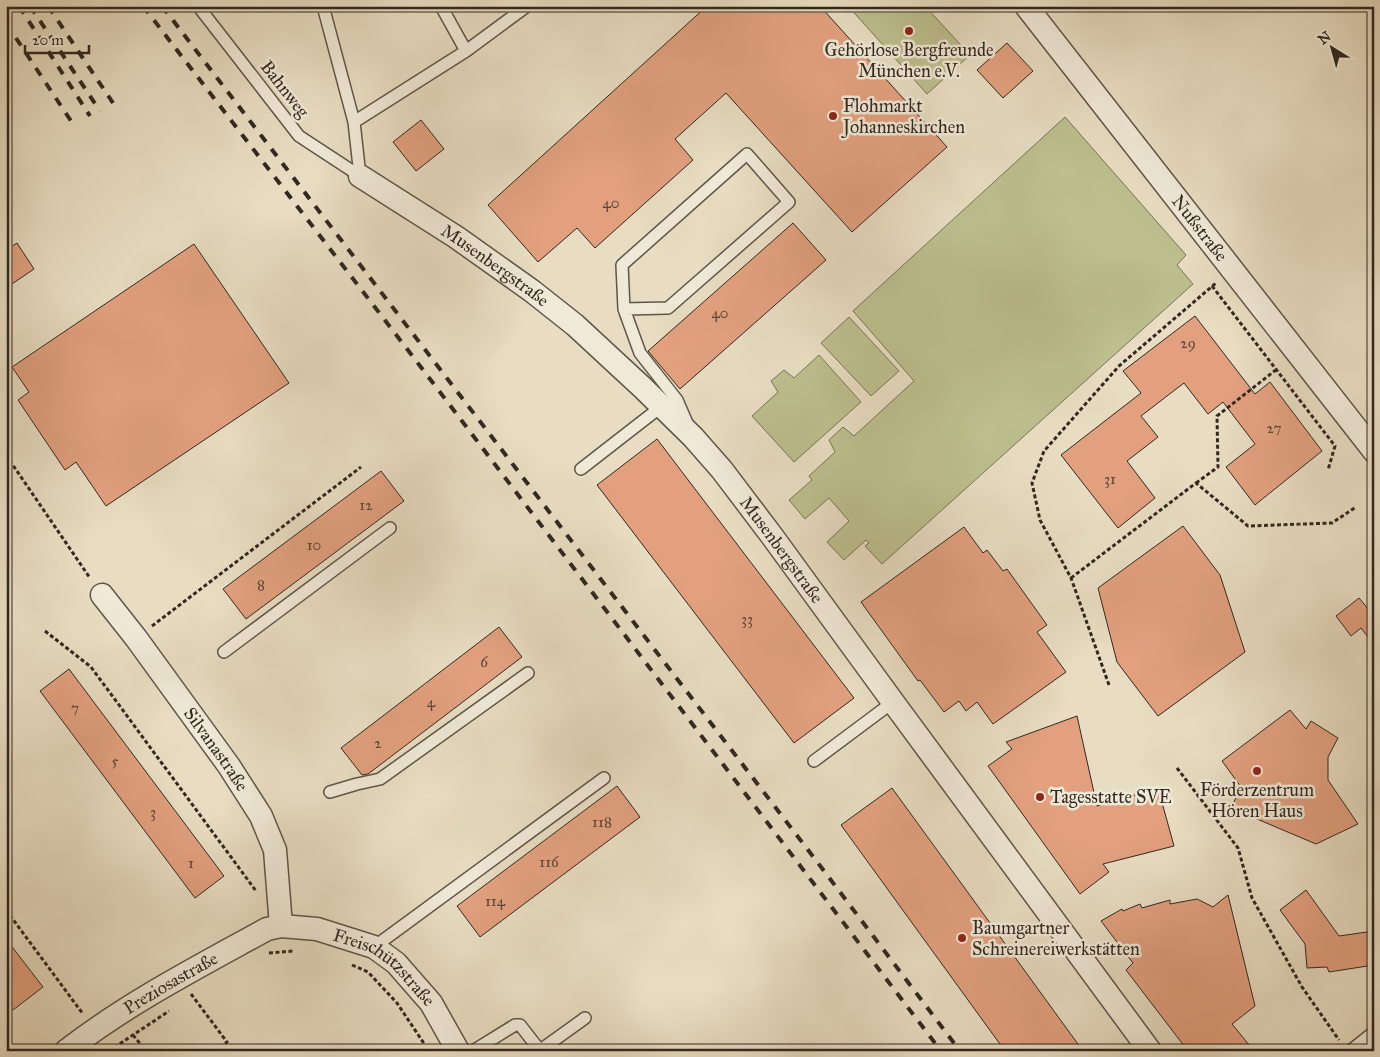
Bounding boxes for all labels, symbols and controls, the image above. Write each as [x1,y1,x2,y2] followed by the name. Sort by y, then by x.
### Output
[25,22,89,54] scale bar
[1308,22,1358,72] north arrow
[903,25,915,37] marker: Gehörlose Bergfreunde München e.V.
[1315,28,1334,48] text: N
[32,31,64,49] text: 20 m
[825,39,993,82] place label: Gehörlose Bergfreunde München e.V.
[255,56,315,123] street label: Bahnweg
[841,95,965,139] place label: Flohmarkt Johanneskirchen
[827,110,839,122] marker: Flohmarkt Johanneskirchen
[1167,191,1232,266] street label: Nußstraße
[602,194,620,212] house number: 40
[437,219,553,311] street label: Musenbergstraße
[711,304,729,322] house number: 40
[1180,334,1196,352] house number: 29
[1267,419,1282,437] house number: 27
[1104,470,1116,488] house number: 31
[735,492,828,607] street label: Musenbergstraße
[359,496,373,514] house number: 12
[307,536,321,554] house number: 10
[257,576,265,594] house number: 8
[741,610,753,628] house number: 33
[480,653,489,671] house number: 6
[427,693,436,711] house number: 4
[71,699,79,717] house number: 7
[179,703,253,795] street label: Silvanastraße
[374,734,382,752] house number: 2
[112,752,119,770] house number: 5
[1251,765,1263,777] marker: Förderzentrum Hören Haus
[1200,779,1314,822] place label: Förderzentrum Hören Haus
[1050,786,1172,809] place label: Tagesstatte SVE
[1034,791,1046,803] marker: Tagesstatte SVE
[150,803,156,821] house number: 3
[592,813,612,831] house number: 118
[539,853,560,871] house number: 116
[188,854,194,872] house number: 1
[485,892,506,910] house number: 114
[972,917,1140,960] place label: Baumgartner Schreinereiwerkstätten
[331,924,440,1011] street label: Freischützstraße
[956,932,968,944] marker: Baumgartner Schreinereiwerkstätten
[120,947,222,1019] street label: Preziosastraße

